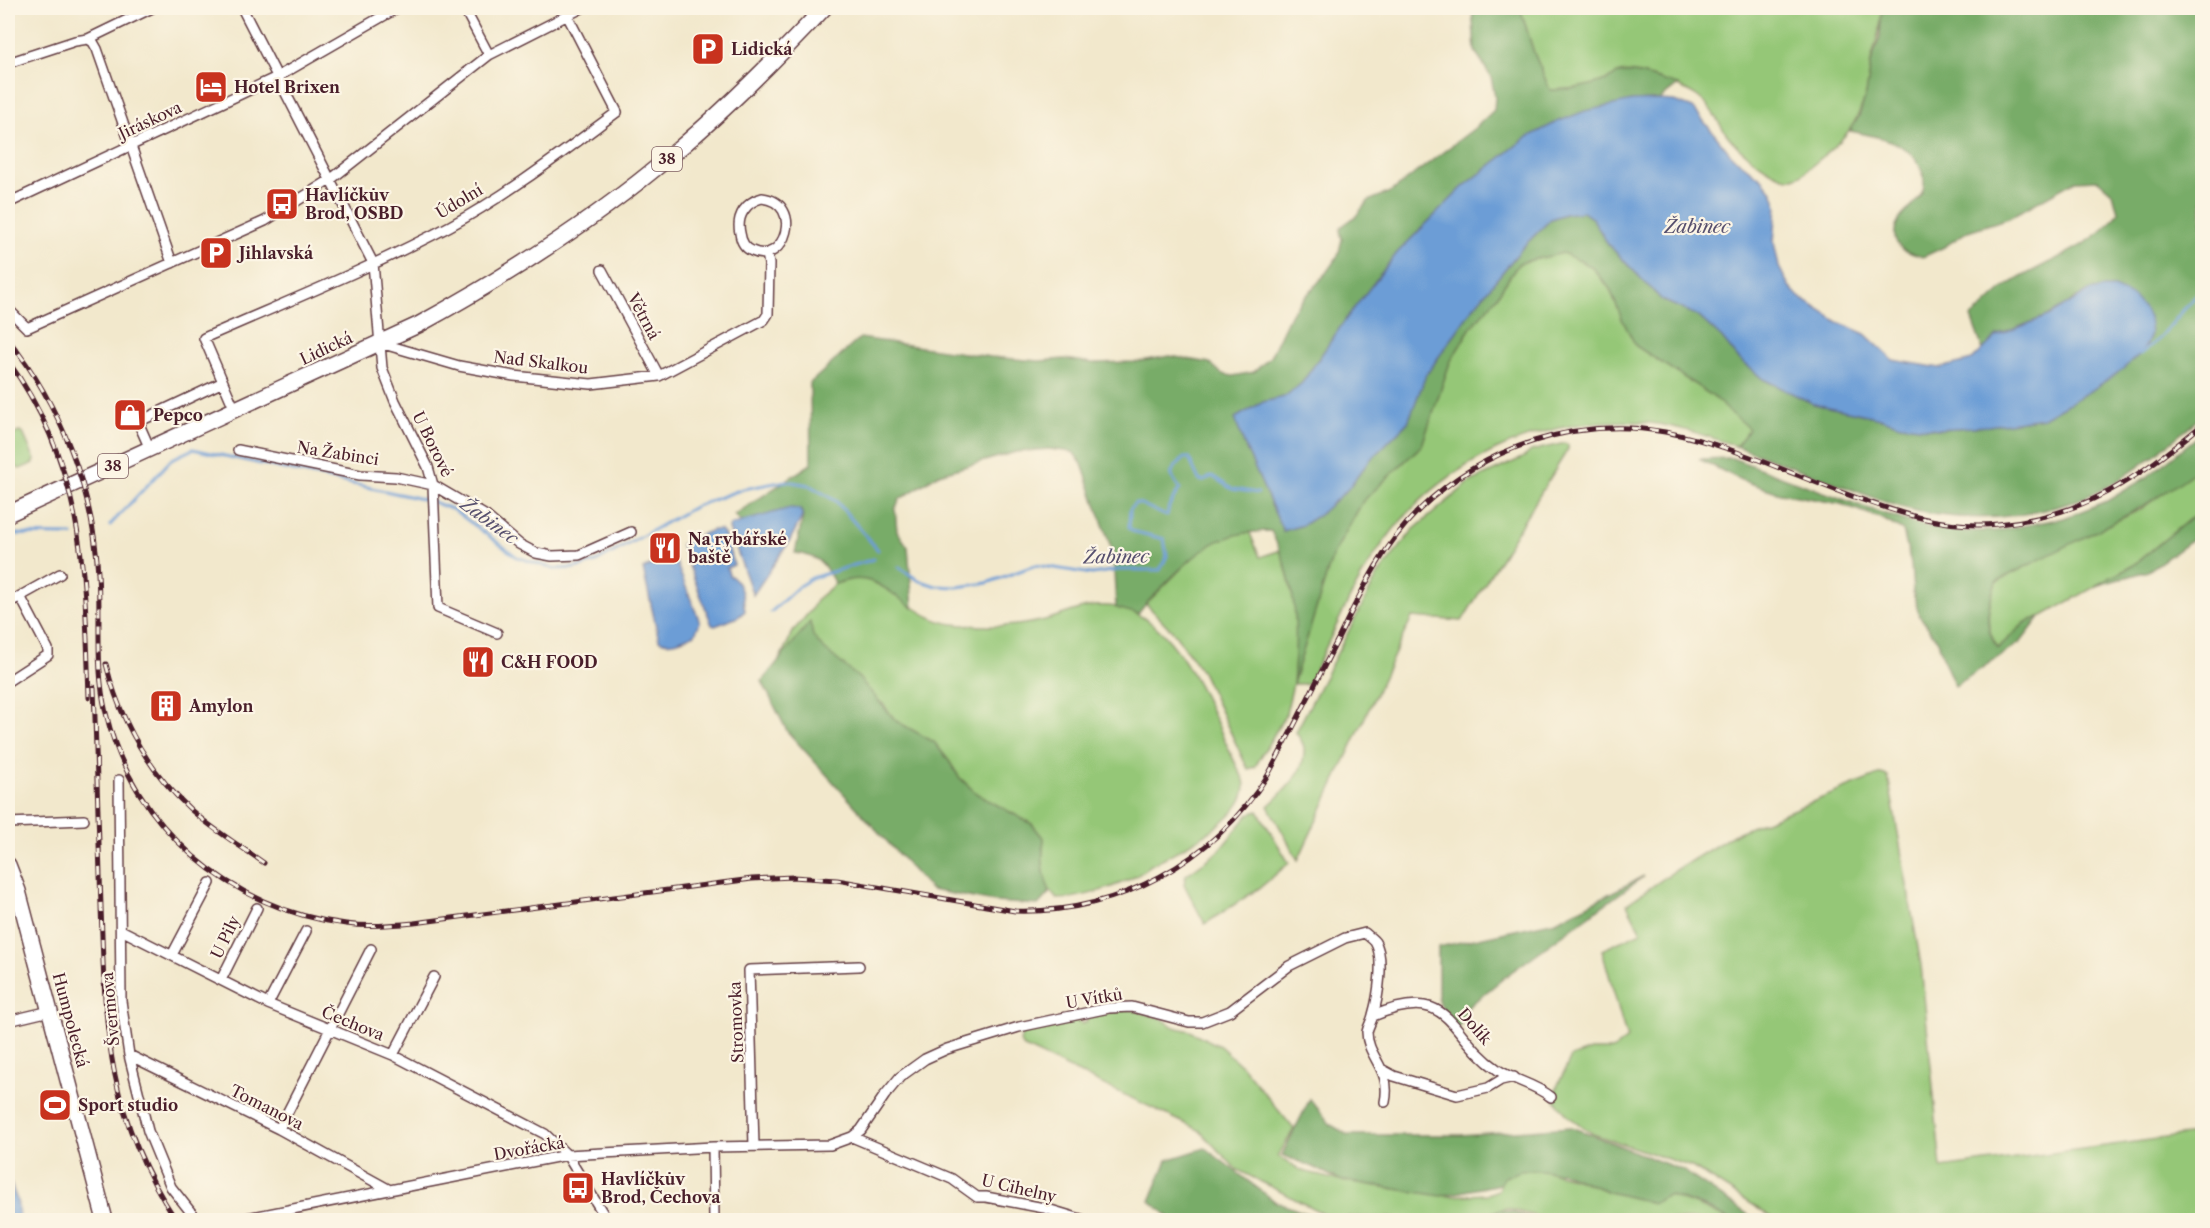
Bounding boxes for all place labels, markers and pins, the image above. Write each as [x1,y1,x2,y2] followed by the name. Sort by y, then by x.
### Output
[690,31,726,67] parking icon: Lidická
[731,39,793,59] place label: Lidická
[193,69,229,105] hotel icon: Hotel Brixen
[234,77,340,97] place label: Hotel Brixen
[305,185,404,223] place label: Havlíčkův Brod, OSBD
[264,186,300,222] bus stop icon: Havlíčkův Brod, OSBD
[198,235,234,271] parking icon: Jihlavská
[236,243,314,263] place label: Jihlavská
[112,397,148,433] shop icon: Pepco
[153,405,203,425] place label: Pepco
[687,529,787,567] place label: Na rybářské baště
[647,530,683,566] restaurant icon: Na rybářské baště
[460,644,496,680] restaurant icon: C&H FOOD
[501,652,598,672] place label: C&H FOOD
[148,688,184,724] building icon: Amylon
[188,696,254,716] place label: Amylon
[37,1087,73,1123] sports icon: Sport studio
[78,1095,178,1115] place label: Sport studio
[601,1169,721,1207] place label: Havlíčkův Brod, Čechova
[560,1170,596,1206] bus stop icon: Havlíčkův Brod, Čechova

